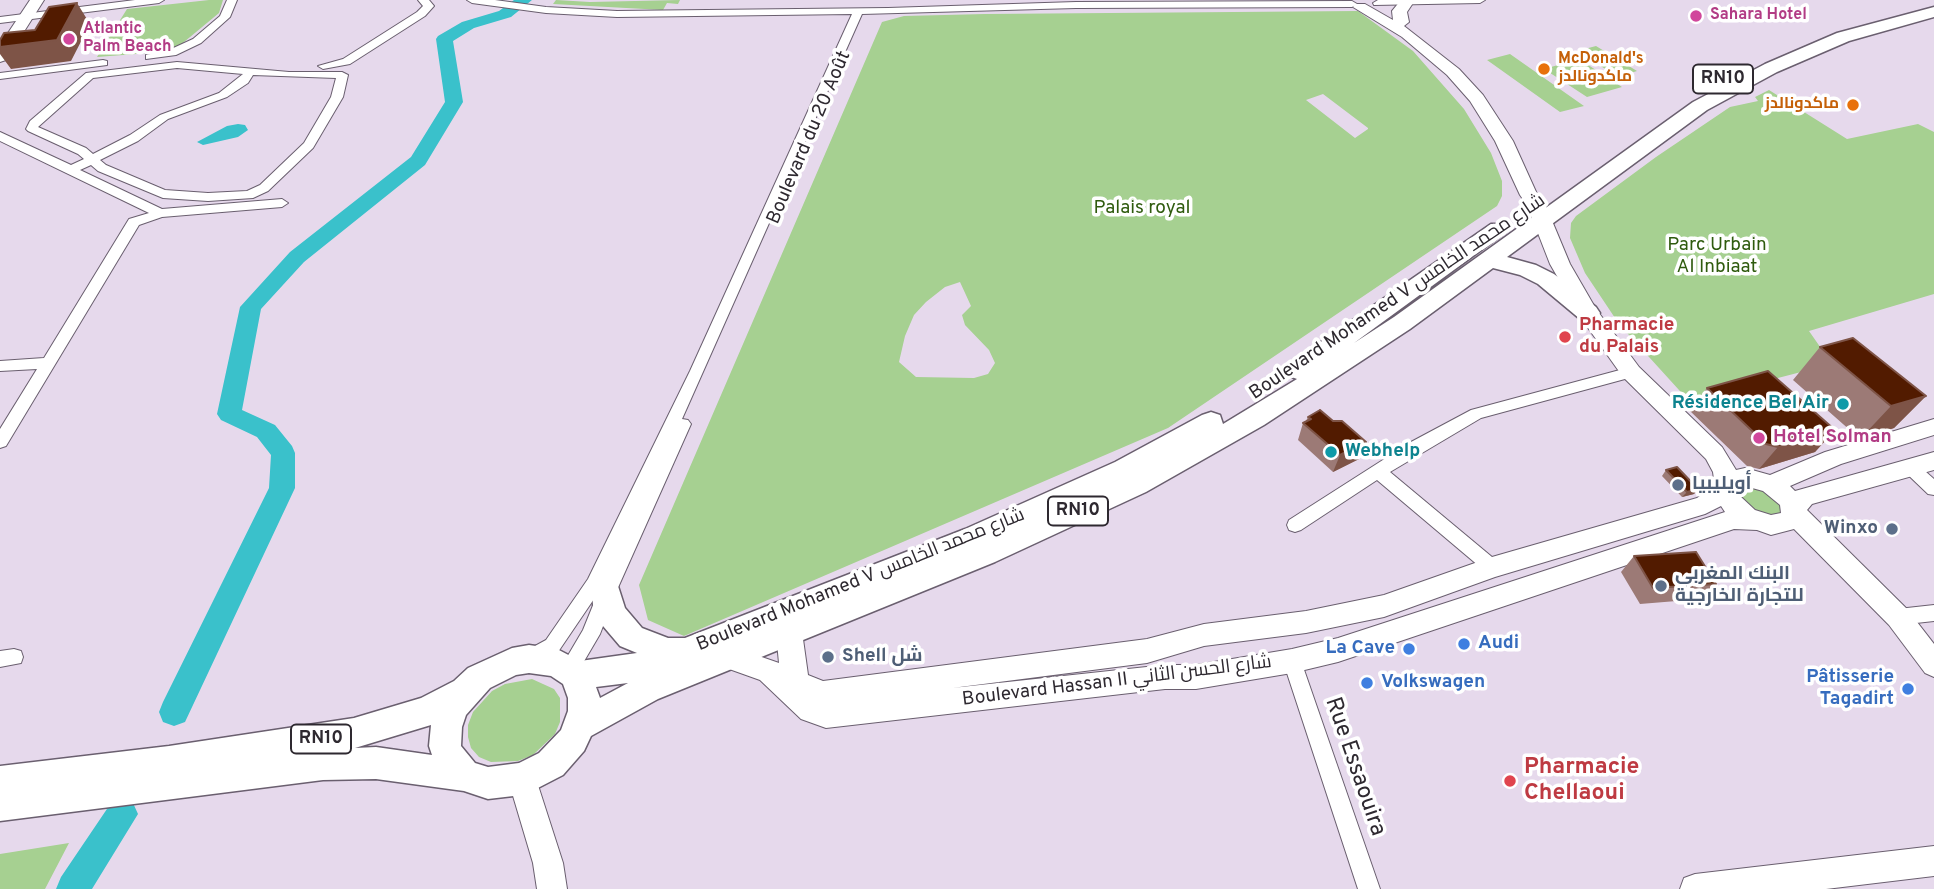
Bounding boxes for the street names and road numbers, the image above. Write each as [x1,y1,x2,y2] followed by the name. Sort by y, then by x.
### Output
[763,48,857,228] street label: Boulevard du 20 Août
[1693,64,1753,94] road number: RN10
[1246,190,1550,406] street label: Boulevard Mohamed V شارع محمد الخامس
[1048,496,1108,526] road number: RN10
[694,505,1028,657] street label: Boulevard Mohamed V شارع محمد الخامس
[961,652,1273,712] street label: Boulevard Hassan II شارع الحسن الثاني
[1317,694,1391,840] street label: Rue Essaouira
[291,724,351,754] road number: RN10

